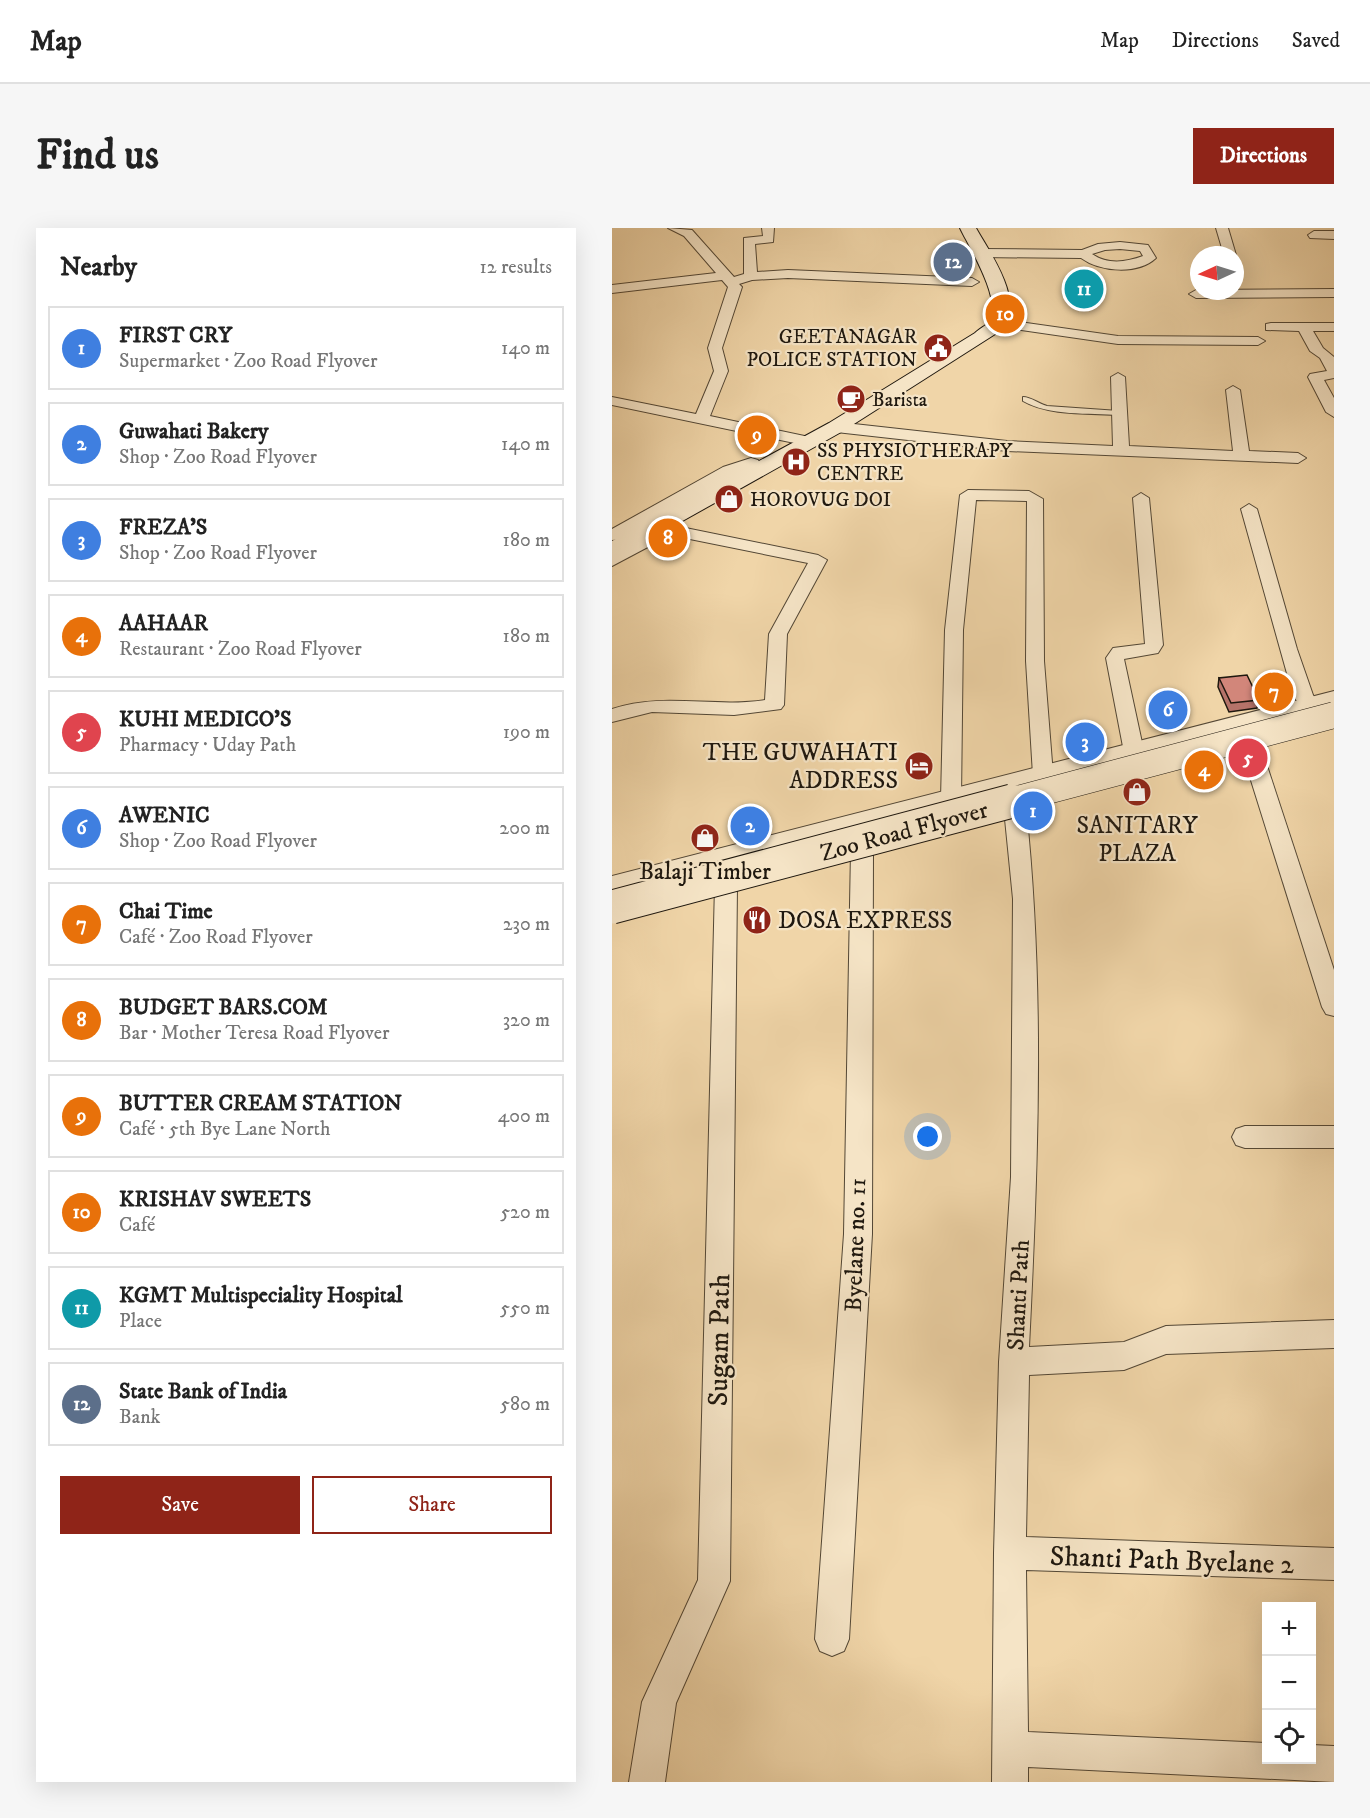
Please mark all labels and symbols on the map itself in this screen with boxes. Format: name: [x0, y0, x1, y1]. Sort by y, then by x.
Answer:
pin: 12: [934, 240, 972, 285]
north arrow: [1190, 246, 1244, 300]
pin: 11: [1064, 266, 1104, 312]
pin: 10: [986, 292, 1024, 337]
place label: GEETANAGAR POLICE STATION: [746, 325, 917, 373]
public building icon: GEETANAGAR POLICE STATION: [922, 332, 954, 364]
cafe icon: Barista: [835, 383, 867, 415]
place label: Barista: [872, 388, 928, 413]
pin: 9: [738, 412, 776, 458]
place label: SS PHYSIOTHERAPY CENTRE: [817, 439, 1013, 487]
hospital icon: SS PHYSIOTHERAPY CENTRE: [780, 446, 812, 478]
shop icon: HOROVUG DOI: [713, 483, 745, 515]
place label: HOROVUG DOI: [750, 488, 891, 513]
pin: 8: [648, 516, 688, 560]
pin: 7: [1254, 670, 1294, 714]
pin: 6: [1148, 688, 1188, 732]
pin: 3: [1066, 720, 1104, 764]
pin: 5: [1228, 736, 1268, 780]
place label: THE GUWAHATI ADDRESS: [703, 738, 898, 796]
pin: 4: [1184, 748, 1224, 792]
hotel icon: THE GUWAHATI ADDRESS: [903, 750, 935, 782]
shop icon: SANITARY PLAZA: [1121, 776, 1153, 808]
pin: 1: [1014, 788, 1052, 834]
street label: Zoo Road Flyover: [817, 795, 992, 869]
pin: 2: [730, 804, 770, 848]
place label: SANITARY PLAZA: [1076, 811, 1198, 869]
shop icon: Balaji Timber: [689, 822, 721, 854]
place label: Balaji Timber: [639, 857, 771, 887]
restaurant icon: DOSA EXPRESS: [741, 904, 773, 936]
place label: DOSA EXPRESS: [778, 906, 952, 936]
your location: [913, 1122, 942, 1151]
street label: Byelane no. 11: [839, 1178, 873, 1313]
street label: Shanti Path: [1001, 1238, 1037, 1351]
street label: Sugam Path: [701, 1273, 738, 1407]
street label: Shanti Path Byelane 2: [1049, 1539, 1295, 1582]

